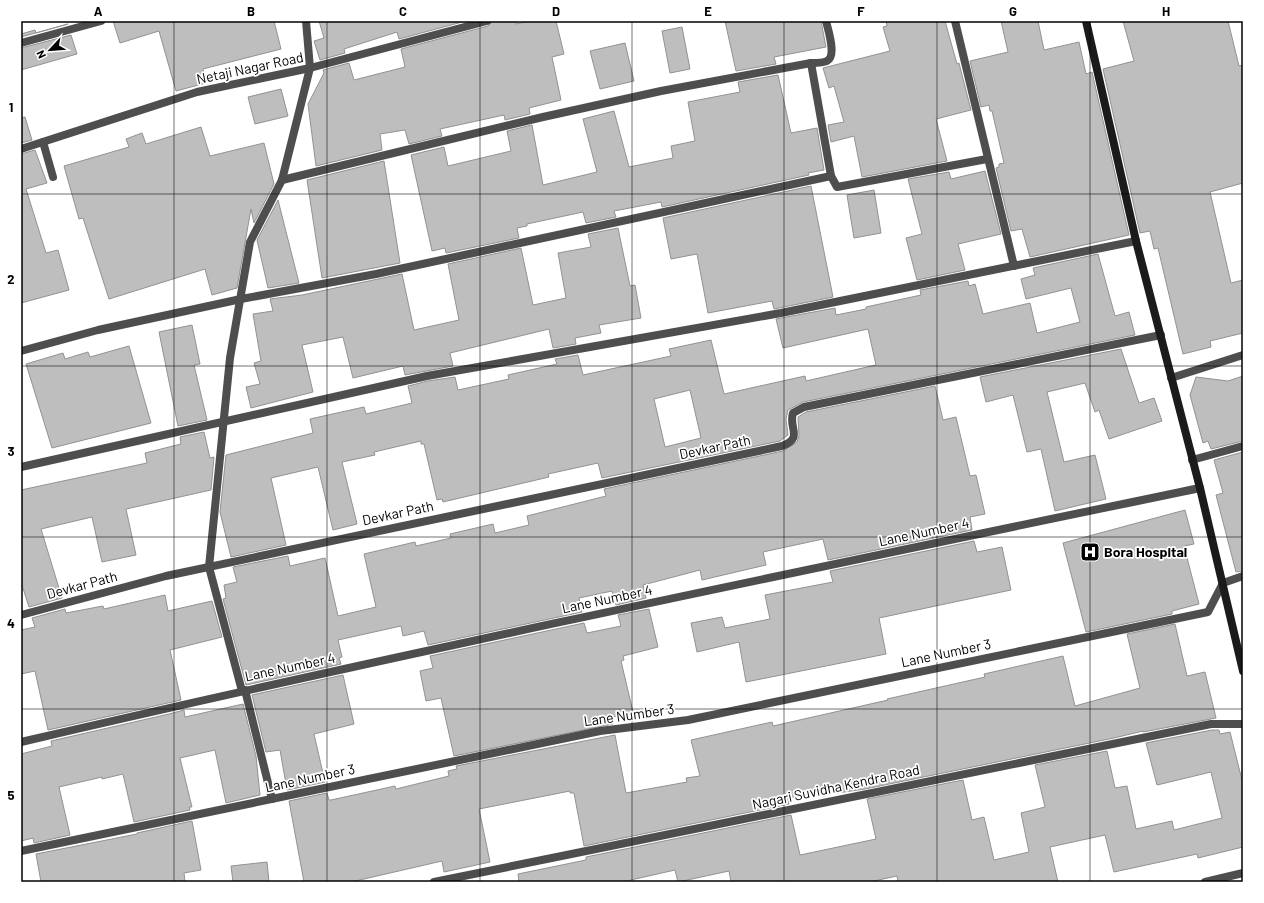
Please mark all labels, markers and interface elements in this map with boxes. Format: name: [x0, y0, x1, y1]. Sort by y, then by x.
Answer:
text: A: [94, 3, 103, 19]
text: B: [247, 3, 255, 19]
text: C: [399, 3, 407, 19]
text: D: [552, 3, 560, 19]
text: E: [704, 3, 712, 19]
text: F: [857, 3, 865, 19]
text: G: [1009, 3, 1017, 19]
text: H: [1162, 3, 1170, 19]
north arrow: [30, 30, 70, 70]
text: N: [33, 48, 48, 61]
street label: Netaji Nagar Road: [195, 48, 305, 87]
text: 1: [9, 99, 13, 115]
text: 2: [7, 271, 15, 287]
street label: Devkar Path: [678, 431, 752, 462]
text: 3: [7, 443, 15, 459]
street label: Devkar Path: [361, 497, 435, 528]
street label: Lane Number 4: [877, 514, 971, 549]
hospital icon: Bora Hospital: [1079, 541, 1101, 563]
place label: Bora Hospital: [1104, 543, 1187, 560]
street label: Devkar Path: [45, 567, 119, 602]
street label: Lane Number 4: [560, 581, 654, 616]
text: 4: [7, 615, 15, 631]
street label: Lane Number 3: [899, 635, 992, 670]
street label: Lane Number 4: [243, 649, 337, 684]
street label: Lane Number 3: [582, 700, 675, 729]
street label: Lane Number 3: [263, 760, 356, 795]
street label: Nagari Suvidha Kendra Road: [751, 760, 921, 813]
text: 5: [7, 787, 15, 803]

